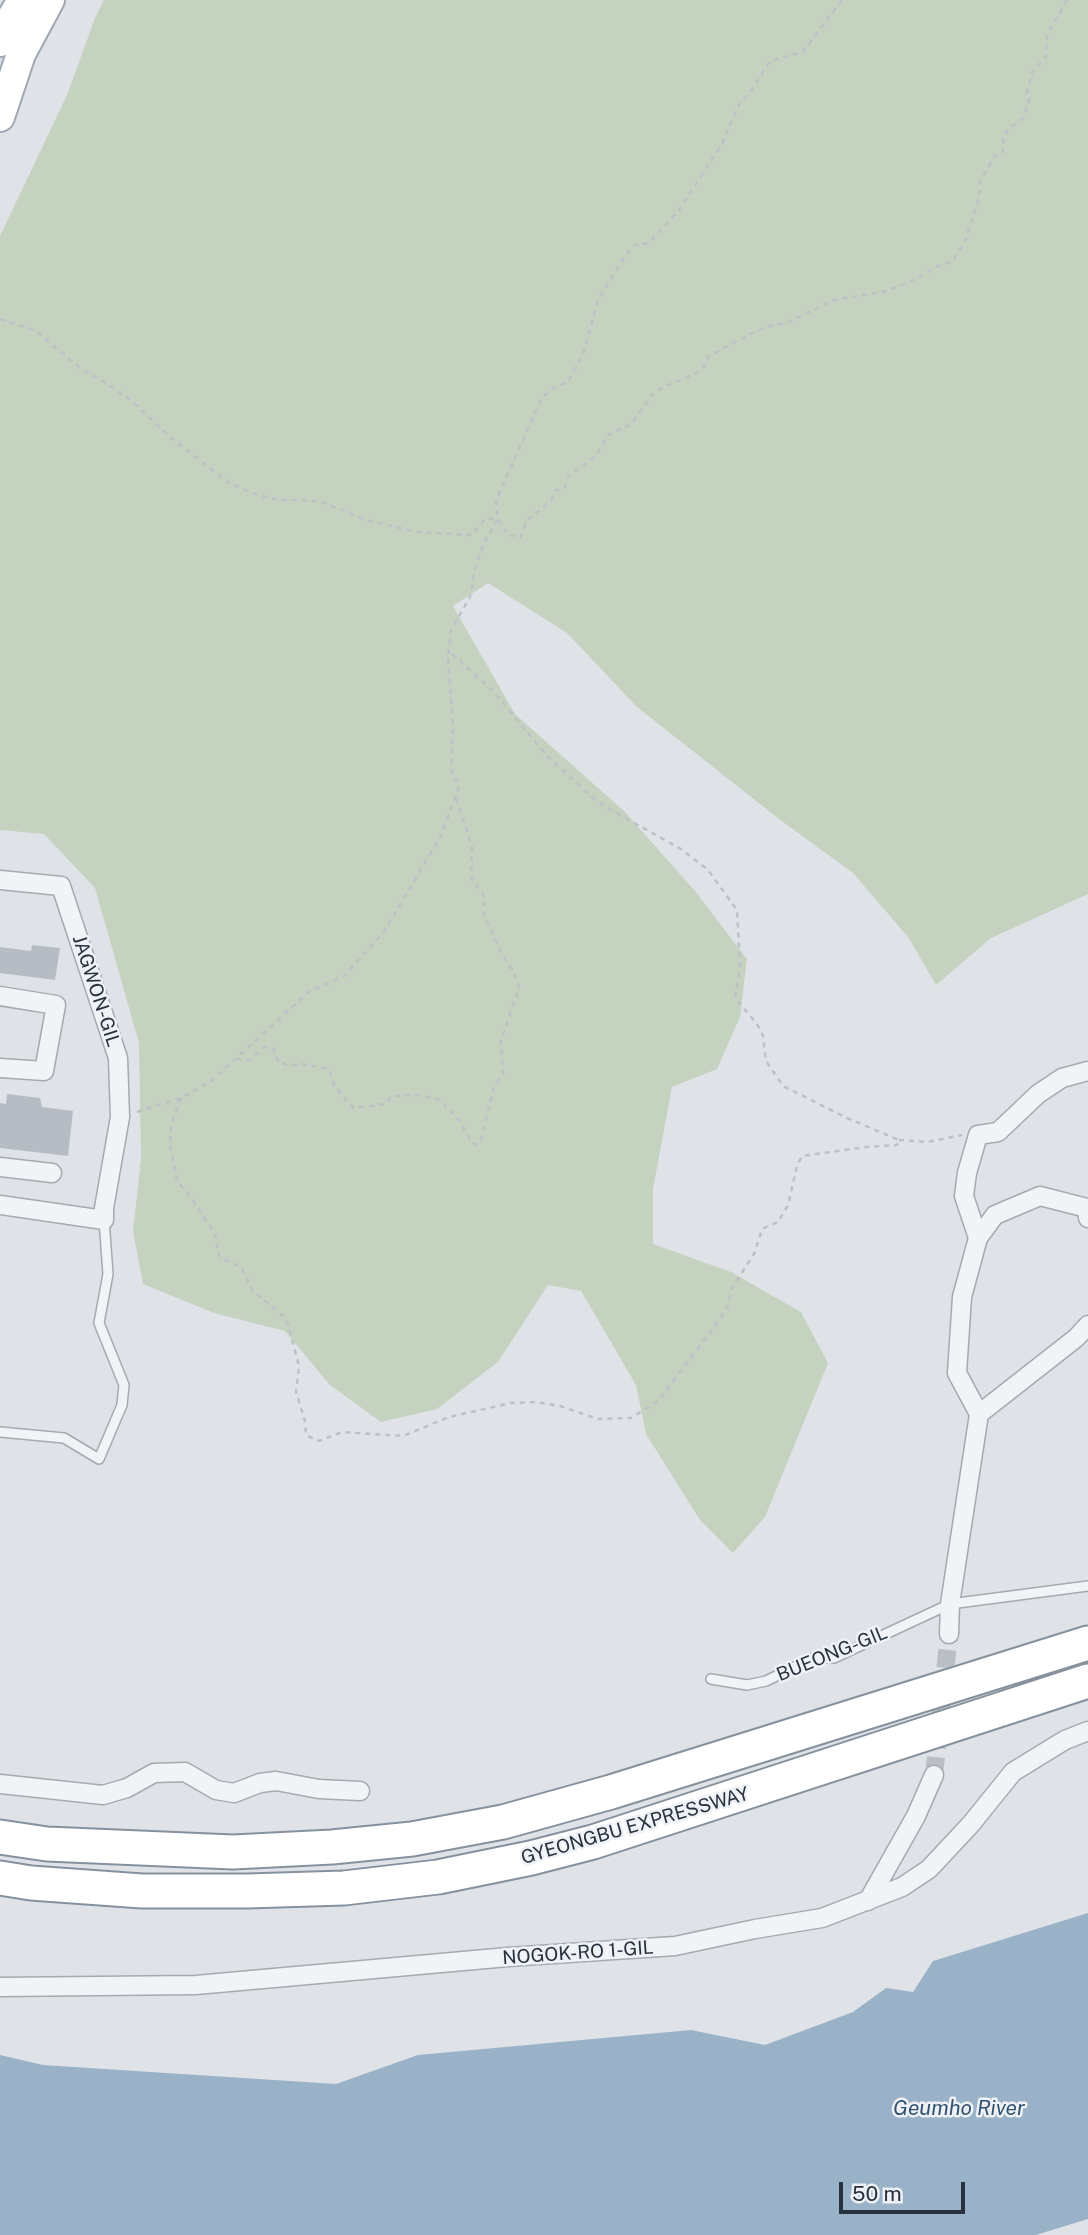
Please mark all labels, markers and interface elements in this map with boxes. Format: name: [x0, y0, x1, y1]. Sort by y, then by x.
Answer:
street label: JAGWON-GIL: [67, 932, 125, 1050]
street label: BUEONG-GIL: [773, 1621, 891, 1687]
street label: GYEONGBU EXPRESSWAY: [518, 1782, 752, 1870]
street label: NOGOK-RO 1-GIL: [502, 1936, 654, 1970]
water label: Geumho River: [893, 2096, 1025, 2122]
scale bar: [843, 2168, 969, 2212]
text: 50 m: [852, 2181, 902, 2206]

